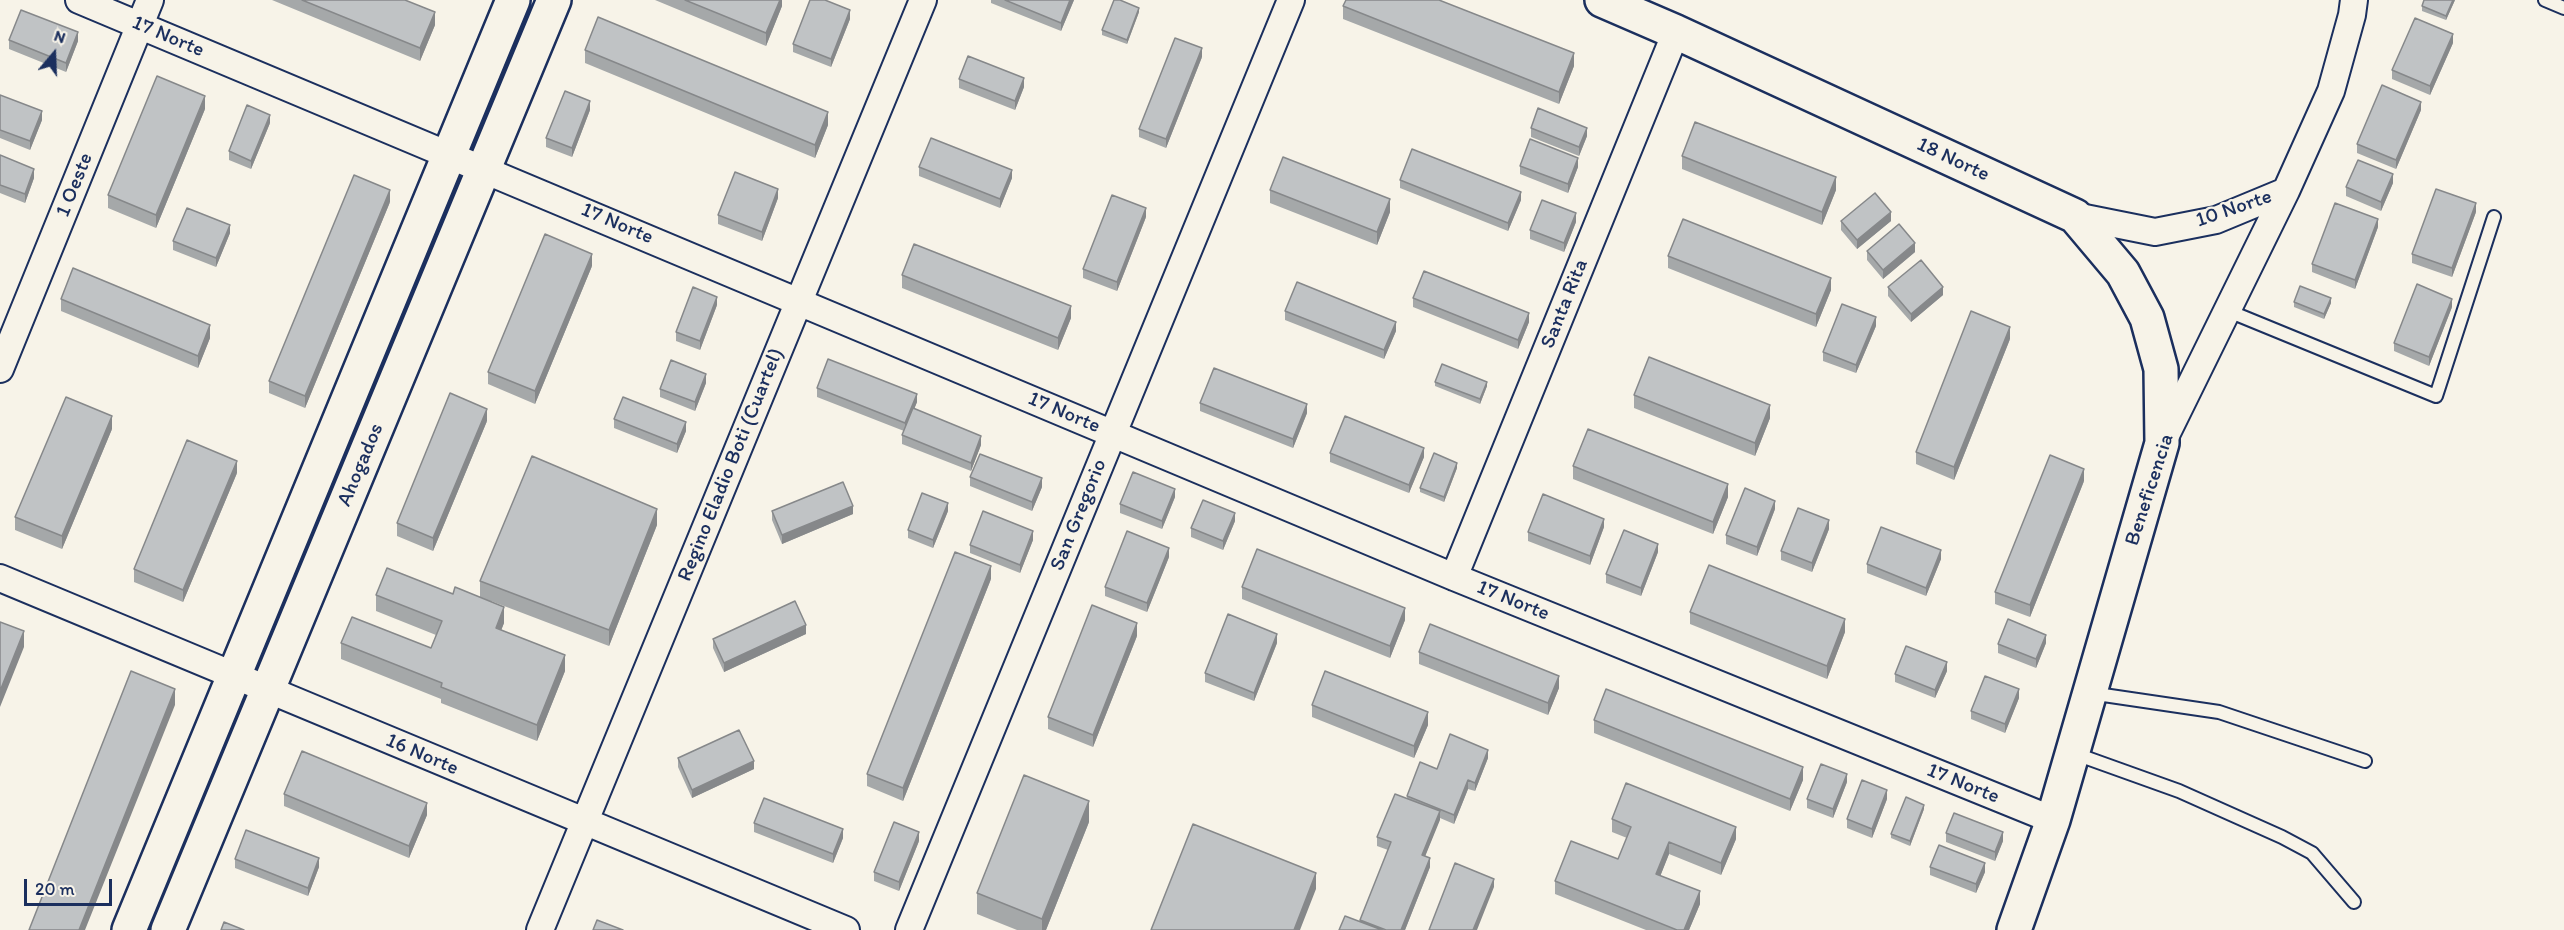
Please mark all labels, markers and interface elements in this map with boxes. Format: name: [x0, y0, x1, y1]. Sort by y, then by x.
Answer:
street label: 17 Norte: [128, 11, 208, 63]
north arrow: [24, 24, 84, 84]
text: N: [52, 26, 68, 47]
street label: 18 Norte: [1913, 132, 1993, 188]
street label: 1 Oeste: [51, 149, 99, 221]
street label: 10 Norte: [2193, 184, 2275, 234]
street label: 17 Norte: [577, 198, 657, 250]
street label: Santa Rita: [1536, 256, 1594, 352]
street label: Regino Eladio Boti (Cuartel): [673, 345, 789, 585]
street label: 17 Norte: [1024, 387, 1104, 439]
street label: Ahogados: [332, 420, 390, 510]
street label: Beneficencia: [2120, 431, 2180, 549]
street label: San Gregorio: [1045, 456, 1113, 574]
street label: 17 Norte: [1473, 575, 1553, 627]
street label: 16 Norte: [382, 728, 462, 782]
street label: 17 Norte: [1923, 758, 2003, 810]
scale bar: [27, 867, 116, 905]
text: 20 m: [35, 878, 75, 900]

